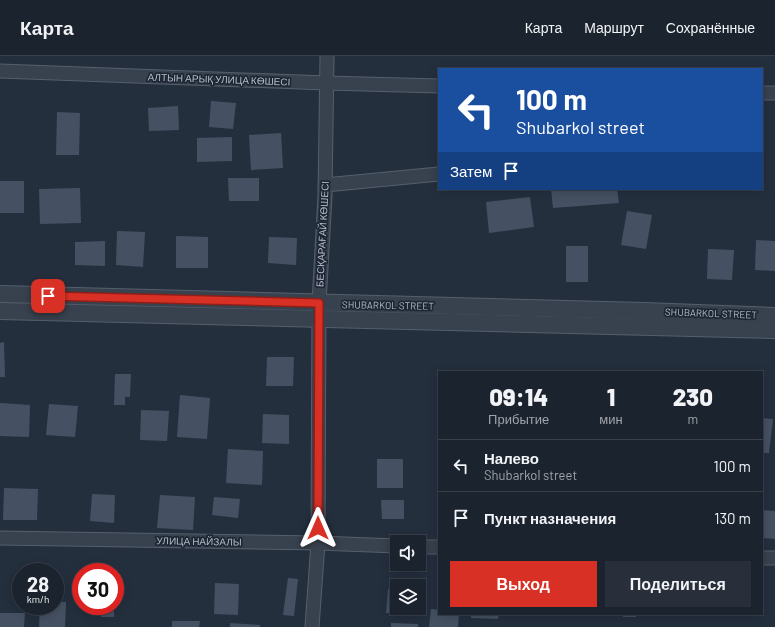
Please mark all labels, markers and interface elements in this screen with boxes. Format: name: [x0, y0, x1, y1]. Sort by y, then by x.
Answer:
text: Карта: [20, 16, 74, 39]
text: Карта: [525, 19, 562, 36]
text: Маршрут: [584, 19, 644, 36]
text: Сохранённые: [666, 19, 755, 36]
street label: АЛТЫН АРЫҚ УЛИЦА КӨШЕСІ: [147, 71, 291, 87]
text: 100 m: [516, 82, 587, 116]
icon: left: [450, 84, 502, 136]
text: Shubarkol street: [516, 116, 645, 138]
icon: arrive: [500, 160, 522, 182]
text: Затем: [450, 162, 492, 180]
street label: БЕСҚАРАҒАЙ КӨШЕСІ: [313, 181, 331, 287]
pin: [31, 279, 65, 313]
icon: arrive: [37, 285, 59, 307]
street label: SHUBARKOL STREET: [342, 298, 435, 312]
street label: SHUBARKOL STREET: [665, 305, 758, 321]
text: 09:14: [489, 382, 548, 411]
text: 1: [607, 382, 615, 411]
text: 230: [673, 382, 713, 411]
text: Прибытие: [488, 411, 549, 427]
text: мин: [599, 411, 623, 427]
text: m: [687, 411, 698, 427]
text: Налево: [484, 449, 539, 467]
icon: left: [450, 455, 472, 477]
text: 100 m: [713, 457, 751, 475]
text: Shubarkol street: [484, 467, 577, 483]
position arrow: [297, 507, 339, 549]
icon: arrive: [450, 507, 472, 529]
text: Пункт назначения: [484, 509, 616, 527]
text: 130 m: [714, 509, 751, 527]
street label: УЛИЦА НАЙЗАЛЫ: [156, 534, 242, 548]
map controls: [390, 535, 426, 615]
button: sound: [390, 535, 426, 571]
button: Выход: [450, 561, 597, 607]
button: Поделиться: [605, 561, 751, 607]
speed limit sign: 30: [72, 563, 124, 615]
text: 28: [27, 572, 49, 596]
button: layers: [390, 579, 426, 615]
text: km/h: [27, 593, 49, 605]

